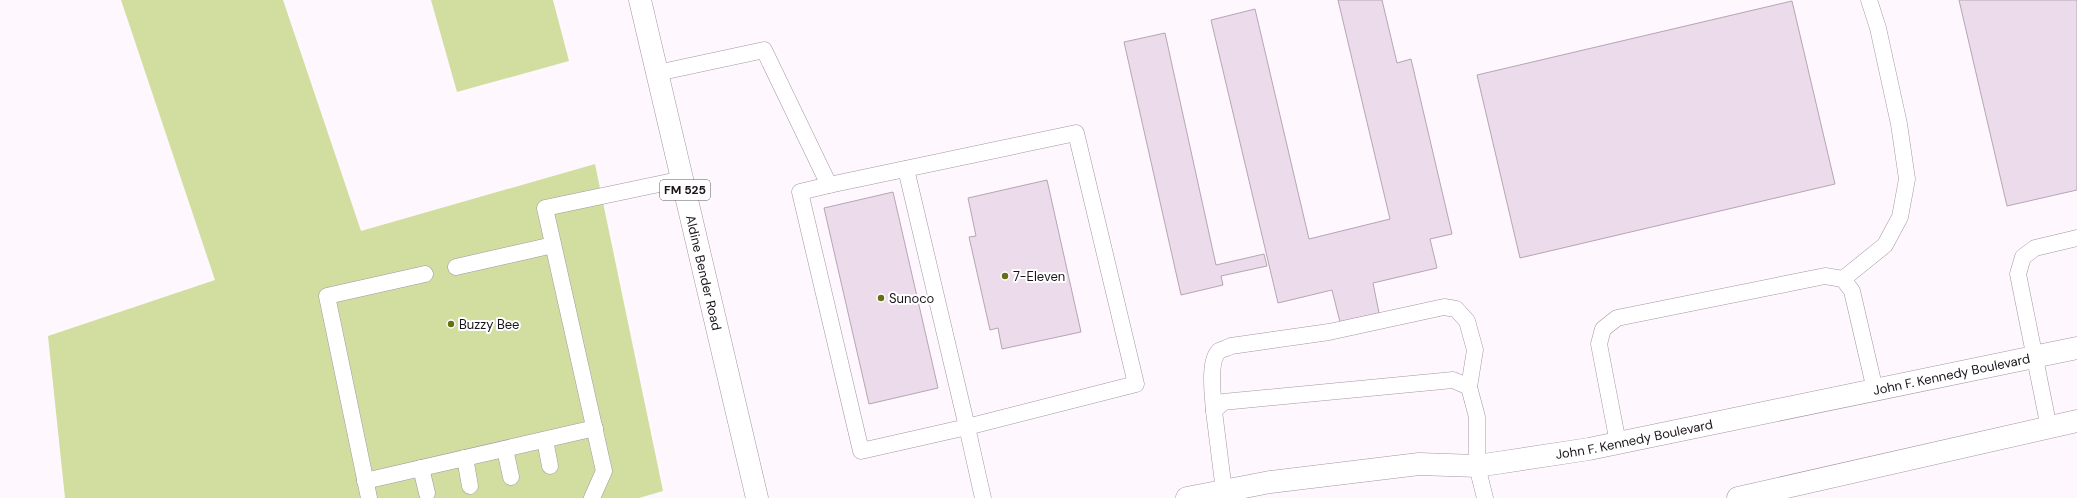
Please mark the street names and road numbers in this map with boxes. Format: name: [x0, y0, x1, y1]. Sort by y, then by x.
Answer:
road number: FM 525: [660, 180, 710, 200]
street label: Aldine Bender Road: [682, 213, 725, 332]
street label: John F. Kennedy Boulevard: [1871, 350, 2032, 399]
street label: John F. Kennedy Boulevard: [1554, 416, 1714, 463]

